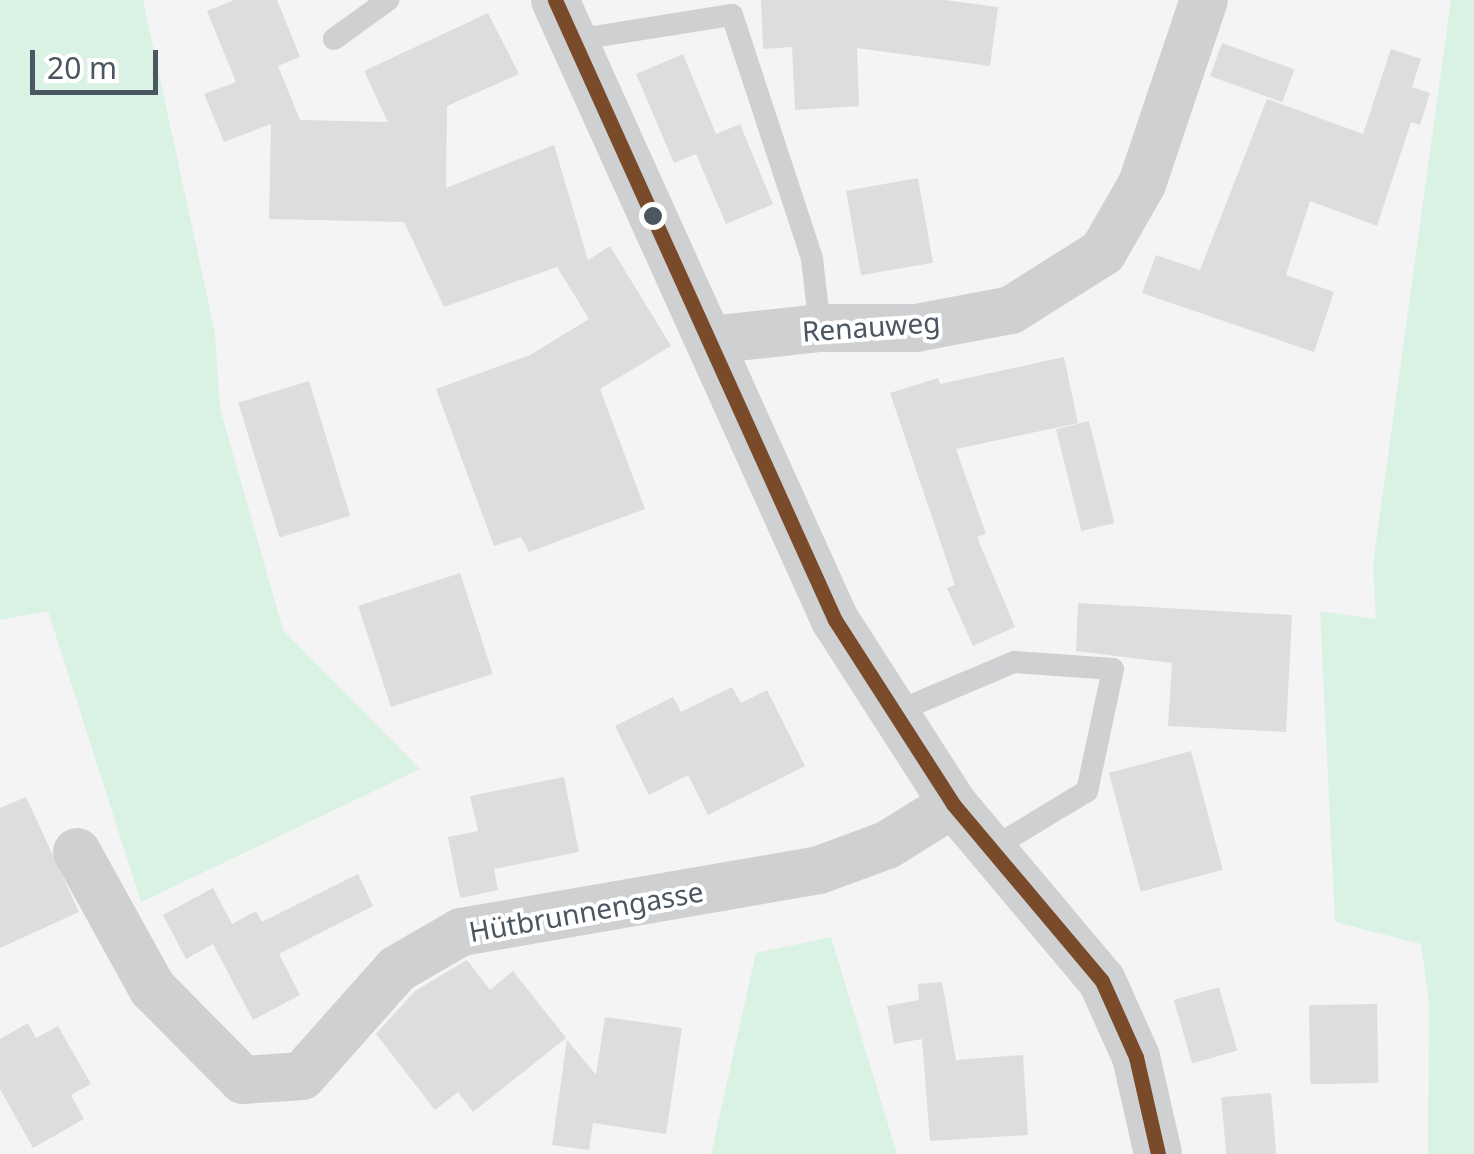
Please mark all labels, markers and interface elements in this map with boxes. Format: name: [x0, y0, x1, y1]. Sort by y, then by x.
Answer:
scale bar: [35, 30, 162, 92]
text: 20 m: [47, 47, 117, 88]
unlabelled marker: [643, 206, 663, 226]
street label: Renauweg: [801, 304, 941, 348]
street label: Hütbrunnengasse: [466, 874, 706, 948]

